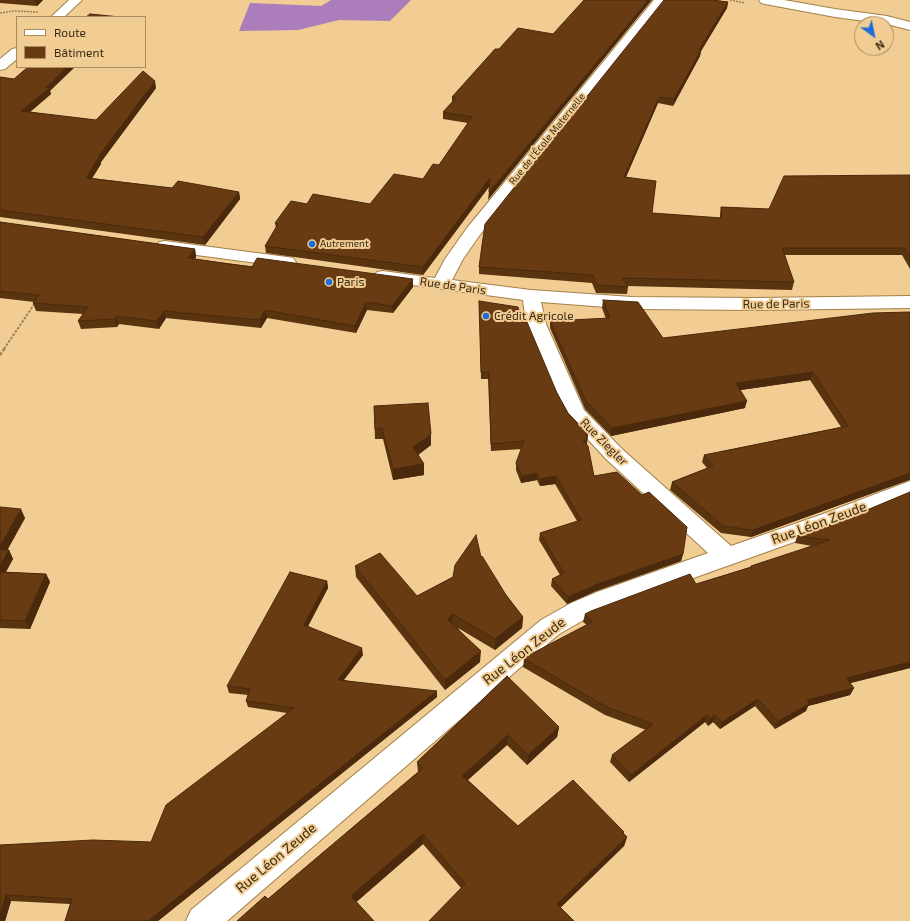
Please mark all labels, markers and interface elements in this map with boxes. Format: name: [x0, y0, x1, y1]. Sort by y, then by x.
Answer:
legend: [16, 16, 146, 68]
north arrow: [854, 16, 894, 56]
text: Route: [54, 25, 86, 39]
text: N: [873, 38, 887, 53]
text: Bâtiment: [54, 45, 104, 59]
street label: Rue de l'École Maternelle: [506, 91, 588, 187]
place label: Autrement: [320, 238, 369, 250]
marker: Autrement: [307, 239, 317, 249]
street label: Rue de Paris: [419, 274, 487, 298]
place label: Paris: [337, 275, 365, 289]
marker: Paris: [324, 277, 334, 287]
street label: Rue de Paris: [742, 296, 810, 312]
place label: Crédit Agricole: [494, 309, 574, 323]
marker: Crédit Agricole: [481, 311, 491, 321]
street label: Rue Ziegler: [577, 415, 631, 469]
street label: Rue Léon Zeude: [769, 498, 869, 548]
street label: Rue Léon Zeude: [479, 614, 569, 688]
street label: Rue Léon Zeude: [232, 819, 320, 897]

